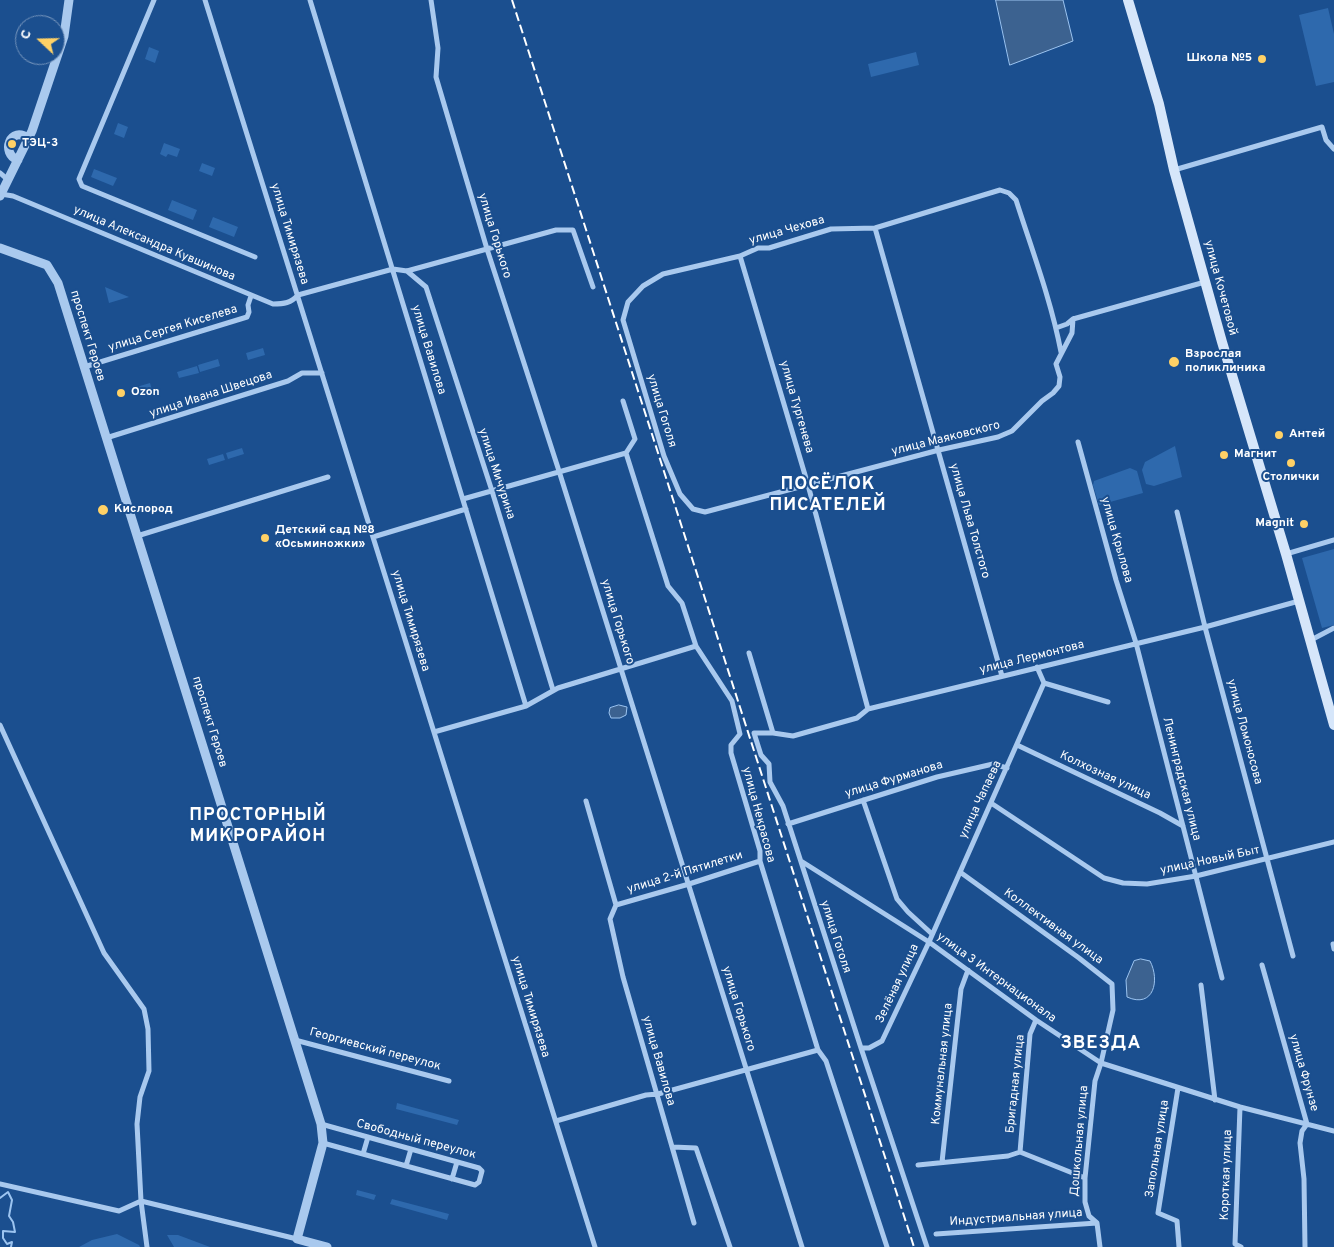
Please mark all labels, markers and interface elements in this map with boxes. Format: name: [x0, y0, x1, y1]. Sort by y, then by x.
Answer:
north arrow: [15, 15, 65, 65]
text: С: [17, 28, 36, 42]
place label: Школа №5: [1186, 52, 1252, 66]
marker: Школа №5: [1256, 53, 1268, 65]
place label: ТЭЦ-3: [22, 137, 58, 151]
marker: ТЭЦ-3: [6, 138, 18, 150]
street label: улица Тимирязева: [267, 182, 311, 286]
street label: улица Горького: [474, 192, 514, 280]
street label: улица Александра Кувшинова: [71, 203, 237, 285]
street label: улица Чехова: [748, 213, 826, 249]
street label: улица Кочетовой: [1200, 239, 1240, 337]
street label: проспект Героев: [66, 289, 108, 383]
street label: улица Сергея Киселева: [107, 303, 239, 355]
street label: улица Вавилова: [408, 304, 448, 396]
place label: Взрослая поликлиника: [1185, 348, 1265, 376]
marker: Взрослая поликлиника: [1167, 355, 1181, 369]
street label: улица Тургенева: [776, 359, 816, 455]
street label: улица Ивана Швецова: [148, 368, 274, 422]
street label: улица Гоголя: [643, 373, 679, 449]
place label: Ozon: [131, 386, 160, 400]
marker: Ozon: [115, 387, 127, 399]
street label: улица Маяковского: [890, 419, 1002, 459]
street label: улица Мичурина: [474, 427, 518, 521]
place label: Антей: [1289, 428, 1325, 442]
marker: Антей: [1273, 429, 1285, 441]
place label: Магнит: [1234, 448, 1277, 462]
marker: Магнит: [1218, 449, 1230, 461]
marker: Столички: [1285, 457, 1297, 469]
street label: улица Льва Толстого: [946, 462, 992, 580]
place label: Столички: [1262, 471, 1320, 485]
district label: ПОСЁЛОК ПИСАТЕЛЕЙ: [768, 474, 888, 516]
street label: улица Крылова: [1097, 495, 1135, 585]
marker: Кислород: [96, 503, 110, 517]
place label: Кислород: [114, 503, 173, 517]
place label: Magnit: [1255, 517, 1294, 531]
marker: Magnit: [1298, 518, 1310, 530]
place label: Детский сад №8 «Осьминожки»: [275, 524, 375, 552]
marker: Детский сад №8 «Осьминожки»: [259, 532, 271, 544]
street label: улица Тимирязева: [388, 569, 432, 673]
street label: улица Горького: [597, 578, 637, 666]
street label: улица Лермонтова: [978, 638, 1086, 678]
street label: проспект Героев: [188, 675, 230, 769]
street label: улица Ломоносова: [1223, 678, 1265, 786]
street label: Ленинградская улица: [1159, 716, 1203, 842]
street label: Колхозная улица: [1057, 749, 1153, 803]
street label: улица Фурманова: [843, 758, 945, 802]
street label: улица Чапаева: [957, 759, 1005, 841]
street label: улица Некрасова: [738, 766, 778, 864]
district label: ПРОСТОРНЫЙ МИКРОРАЙОН: [188, 805, 328, 848]
street label: улица Новый Быт: [1159, 843, 1261, 879]
street label: улица 2-й Пятилетки: [625, 849, 745, 897]
street label: Коллективная улица: [1000, 886, 1106, 968]
street label: улица Гоголя: [816, 899, 854, 975]
street label: улица 3 Интернационала: [933, 930, 1059, 1026]
street label: Зелёная улица: [873, 942, 923, 1026]
street label: улица Тимирязева: [508, 955, 552, 1059]
street label: улица Горького: [718, 965, 758, 1053]
street label: Коммунальная улица: [929, 1003, 957, 1125]
street label: улица Вавилова: [638, 1014, 678, 1108]
street label: Георгиевский переулок: [308, 1026, 442, 1074]
district label: ЗВЕЗДА: [1060, 1033, 1142, 1055]
street label: улица Фрунзе: [1285, 1033, 1321, 1113]
street label: Бригадная улица: [1004, 1034, 1028, 1134]
street label: Дошкольная улица: [1068, 1085, 1092, 1197]
street label: Запольная улица: [1143, 1099, 1173, 1199]
street label: Свободный переулок: [355, 1117, 477, 1163]
street label: Короткая улица: [1218, 1129, 1236, 1221]
street label: Индустриальная улица: [949, 1206, 1083, 1230]

